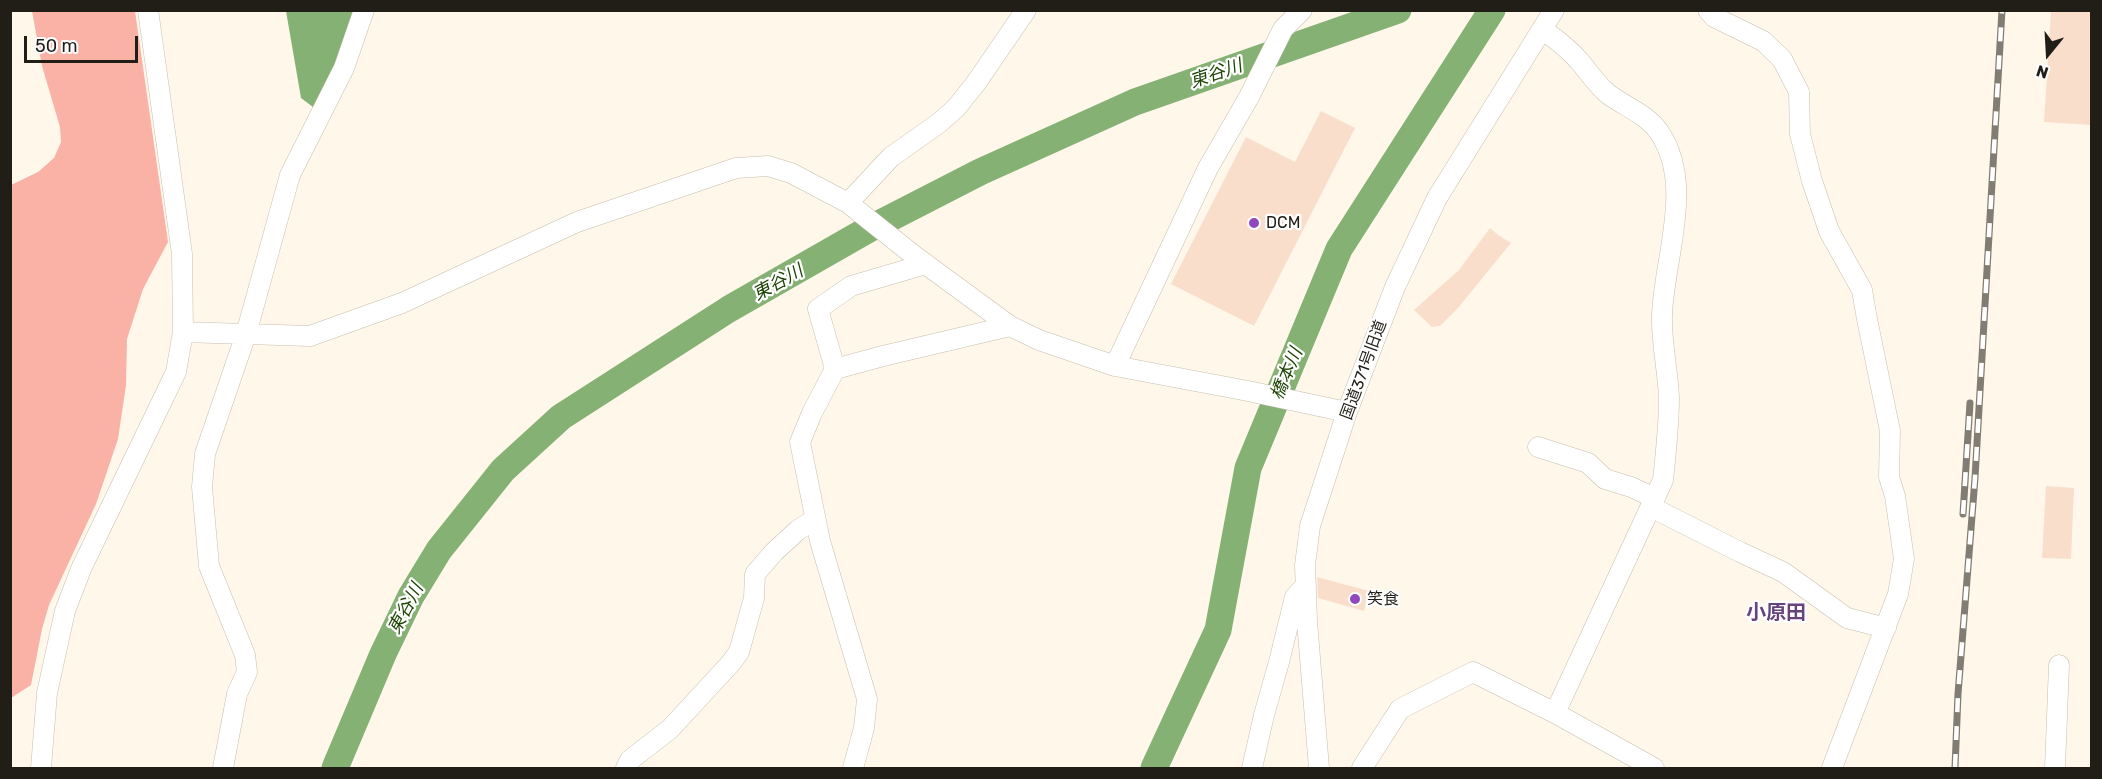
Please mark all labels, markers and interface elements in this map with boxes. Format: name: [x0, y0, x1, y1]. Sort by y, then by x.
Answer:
scale bar: [27, 24, 141, 62]
north arrow: [2018, 24, 2078, 84]
text: 50 m: [35, 35, 78, 57]
water label: 東谷川: [1187, 55, 1245, 93]
text: N: [2034, 61, 2051, 82]
place label: DCM: [1266, 213, 1300, 233]
marker: DCM: [1247, 216, 1261, 230]
water label: 東谷川: [749, 260, 807, 306]
street label: 国道371号旧道: [1337, 318, 1391, 422]
water label: 橋本川: [1267, 345, 1307, 403]
water label: 東谷川: [384, 580, 428, 638]
place label: 笑食: [1367, 589, 1399, 609]
marker: 笑食: [1348, 592, 1362, 606]
district label: 小原田: [1746, 601, 1806, 625]

